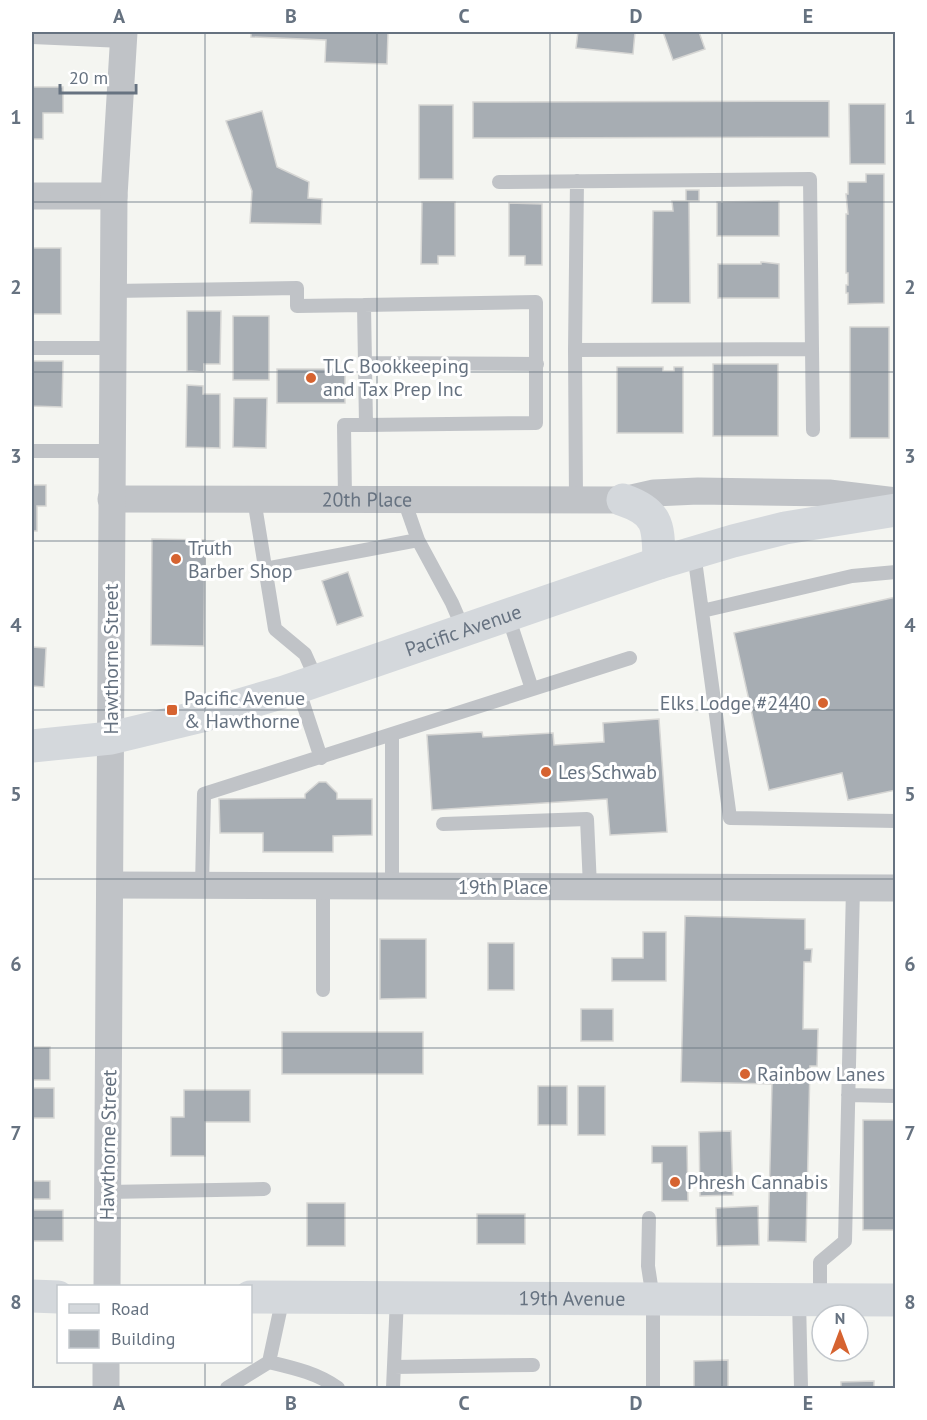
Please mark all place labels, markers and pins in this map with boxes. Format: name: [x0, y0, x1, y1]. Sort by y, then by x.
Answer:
place label: TLC Bookkeeping and Tax Prep Inc: [323, 353, 469, 402]
marker: TLC Bookkeeping and Tax Prep Inc: [304, 371, 318, 385]
place label: Truth Barber Shop: [188, 535, 293, 584]
marker: Truth Barber Shop: [169, 552, 183, 566]
place label: Pacific Avenue & Hawthorne: [184, 685, 305, 734]
place label: Elks Lodge #2440: [660, 690, 811, 716]
marker: Elks Lodge #2440: [816, 696, 830, 710]
marker: Pacific Avenue & Hawthorne: [165, 703, 179, 717]
place label: Les Schwab: [558, 759, 657, 785]
marker: Les Schwab: [539, 765, 553, 779]
place label: Rainbow Lanes: [757, 1061, 885, 1087]
marker: Rainbow Lanes: [738, 1067, 752, 1081]
place label: Phresh Cannabis: [687, 1169, 828, 1195]
marker: Phresh Cannabis: [668, 1175, 682, 1189]

